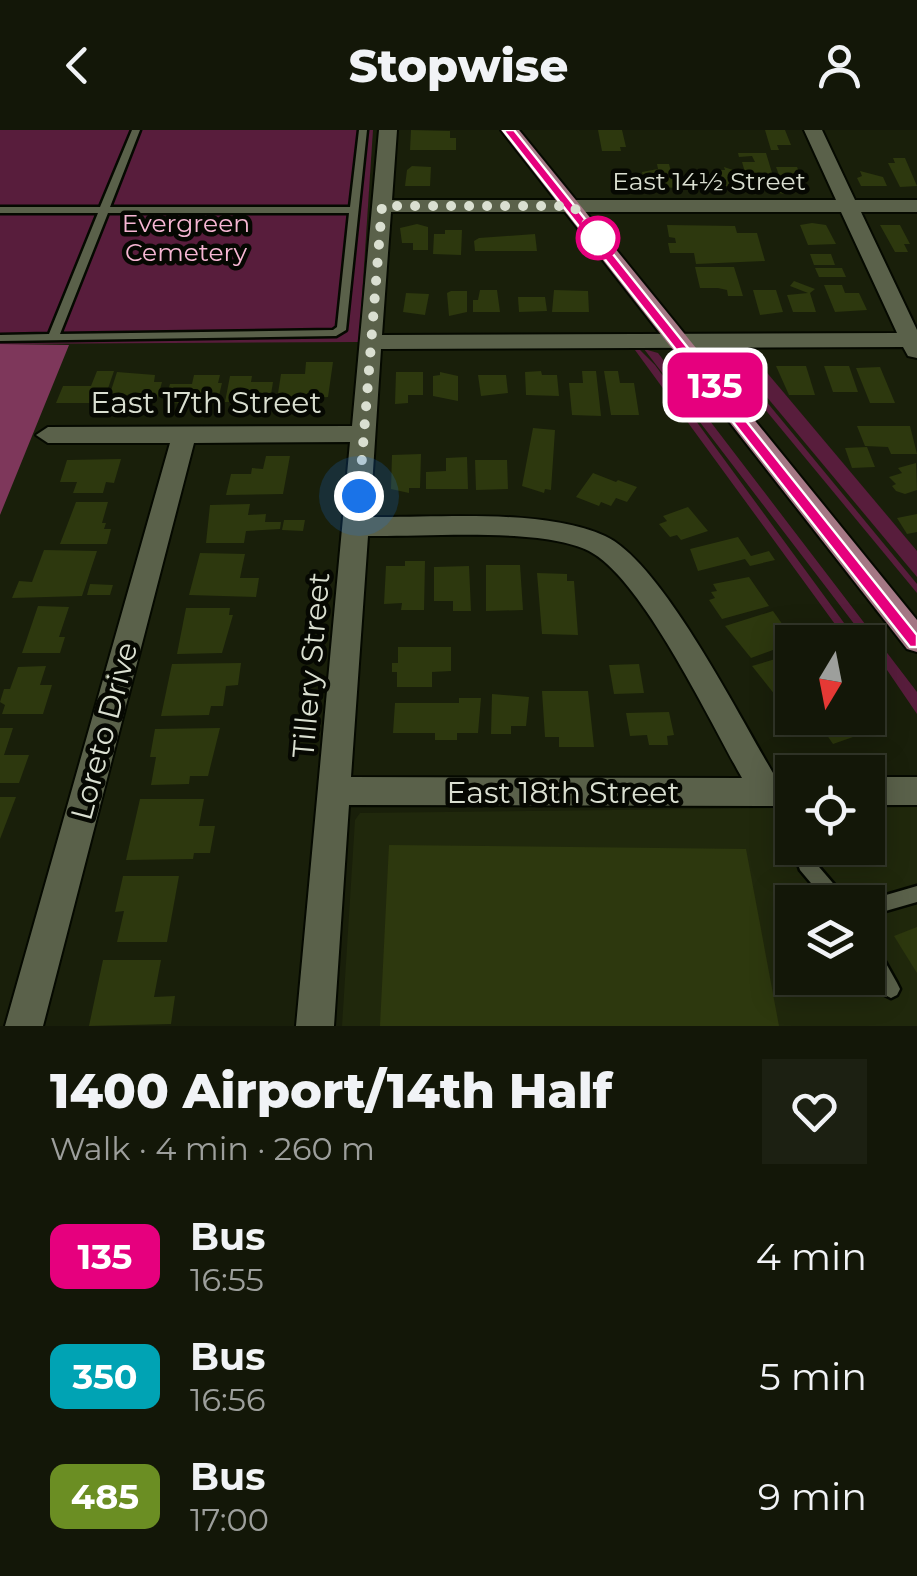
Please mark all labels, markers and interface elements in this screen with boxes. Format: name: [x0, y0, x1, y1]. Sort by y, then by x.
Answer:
icon: back: [50, 38, 105, 93]
text: Stopwise: [349, 38, 568, 93]
icon: person: [812, 38, 867, 93]
street label: East 14½ Street: [612, 166, 806, 196]
park label: Evergreen Cemetery: [122, 208, 250, 267]
unlabelled marker: [577, 217, 619, 259]
line badge: 135: [658, 352, 772, 418]
text: 135: [688, 364, 742, 407]
street label: East 17th Street: [90, 384, 322, 421]
your location: [334, 471, 384, 521]
street label: Tillery Street: [284, 571, 338, 759]
north arrow: [775, 625, 885, 735]
map controls: [775, 625, 885, 995]
street label: Loreto Drive: [62, 638, 146, 824]
button: locate: [775, 755, 885, 865]
street label: East 18th Street: [446, 774, 680, 811]
button: layers: [775, 885, 885, 995]
button: heart: [762, 1059, 867, 1164]
text: 1400 Airport/14th Half: [50, 1062, 612, 1120]
text: Walk · 4 min · 260 m: [50, 1129, 375, 1168]
text: Bus: [190, 1213, 265, 1260]
text: 4 min: [756, 1233, 867, 1280]
text: 135: [78, 1235, 132, 1278]
text: 16:55: [190, 1260, 264, 1299]
text: Bus: [190, 1333, 265, 1380]
text: 5 min: [759, 1353, 867, 1400]
text: 350: [73, 1355, 137, 1398]
text: 16:56: [190, 1380, 265, 1419]
text: Bus: [190, 1453, 265, 1500]
text: 9 min: [758, 1473, 867, 1520]
text: 485: [71, 1475, 139, 1518]
text: 17:00: [190, 1500, 269, 1539]

